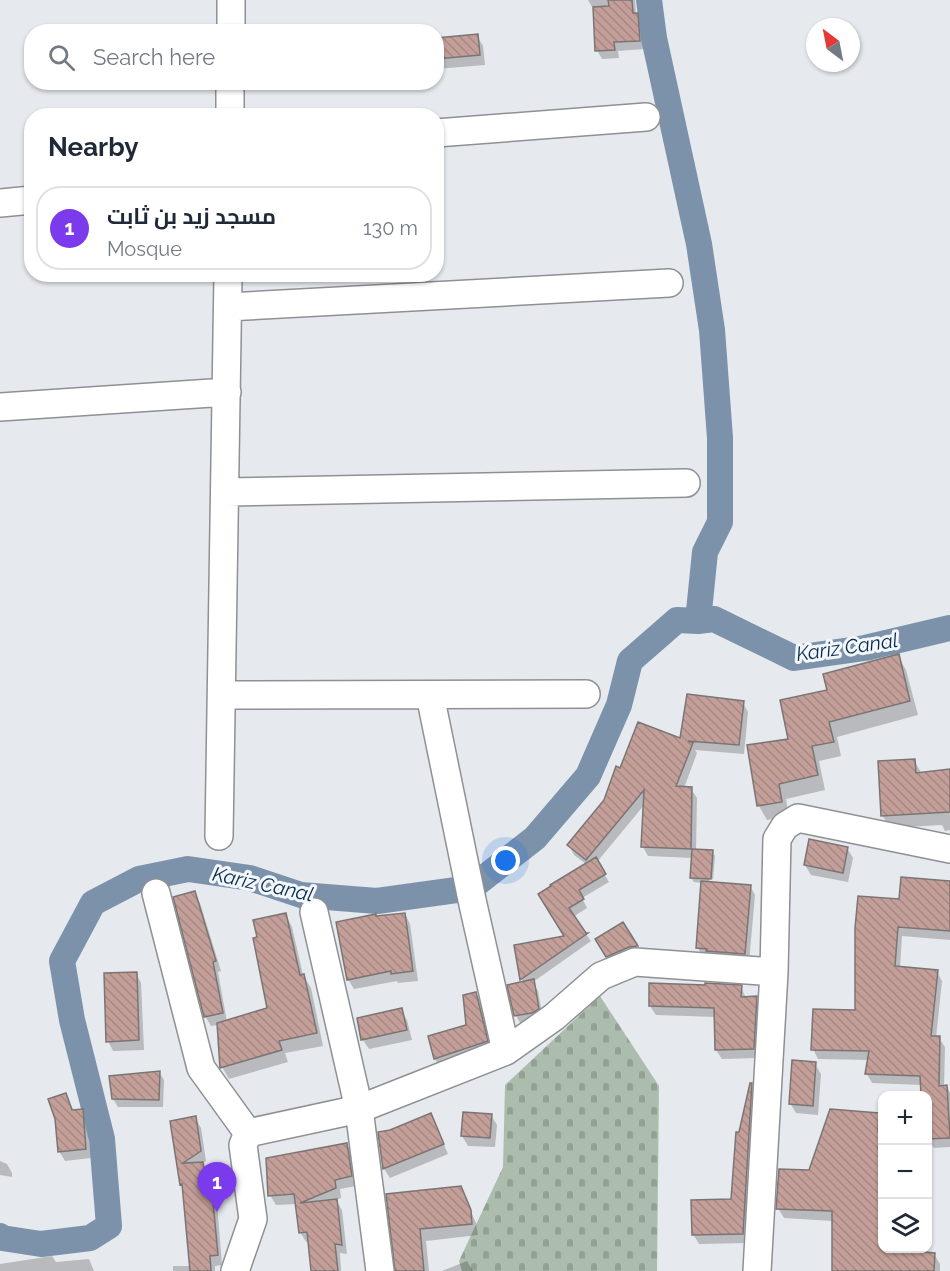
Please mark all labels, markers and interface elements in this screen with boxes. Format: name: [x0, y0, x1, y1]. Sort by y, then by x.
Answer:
north arrow: [806, 18, 860, 72]
search box: [24, 24, 444, 90]
icon: search: [45, 41, 78, 74]
text: Search here: [93, 44, 215, 70]
text: Nearby: [48, 132, 138, 162]
text: مسجد زید بن ثابت: [107, 203, 276, 229]
text: 1: [65, 216, 74, 240]
text: 130 m: [363, 216, 418, 240]
text: Mosque: [107, 237, 182, 261]
water label: Kariz Canal: [795, 628, 899, 666]
your location: [491, 846, 520, 875]
water label: Kariz Canal: [210, 862, 316, 906]
map controls: [878, 1091, 932, 1253]
button: +: [878, 1091, 932, 1145]
button: −: [878, 1145, 932, 1199]
pin: 1: [198, 1162, 236, 1212]
button: layers: [878, 1199, 932, 1253]

